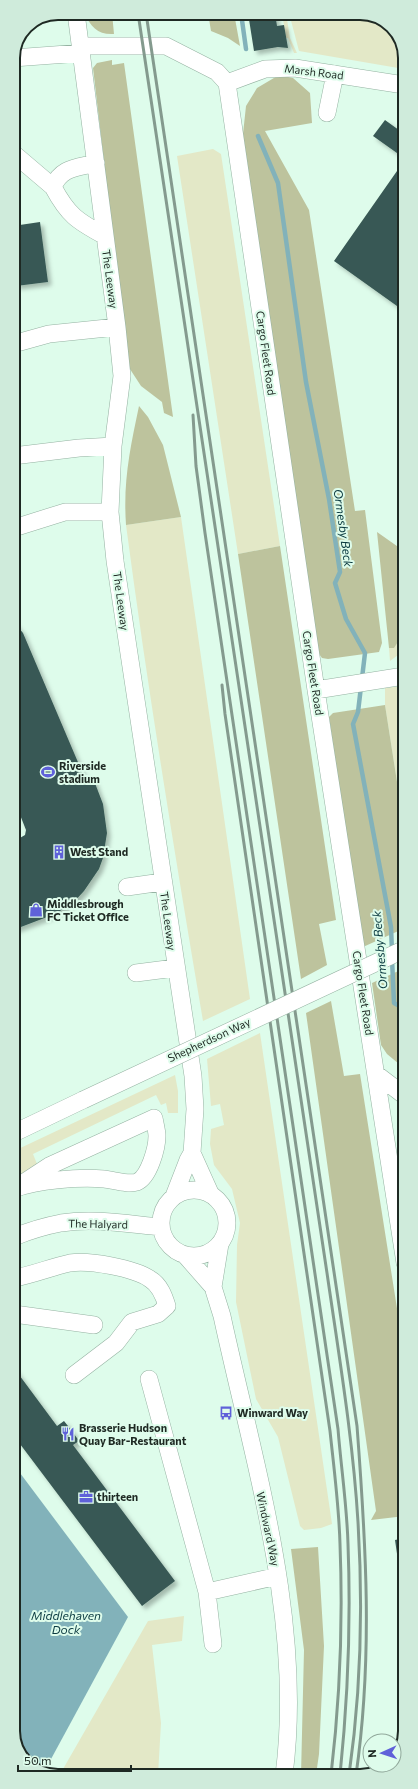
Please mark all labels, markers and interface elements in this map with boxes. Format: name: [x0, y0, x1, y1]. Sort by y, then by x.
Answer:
street label: Marsh Road: [284, 61, 344, 82]
street label: The Leeway: [100, 249, 121, 309]
street label: Cargo Fleet Road: [254, 310, 279, 396]
water label: Ormesby Beck: [332, 488, 356, 568]
street label: The Leeway: [111, 571, 132, 631]
street label: Cargo Fleet Road: [300, 630, 327, 716]
place label: Riverside stadium: [59, 759, 106, 785]
sports icon: Riverside stadium: [40, 764, 56, 780]
building icon: West Stand: [51, 844, 67, 860]
place label: West Stand: [70, 845, 128, 858]
street label: The Leeway: [158, 891, 179, 951]
place label: Middlesbrough FC Ticket Office: [47, 897, 129, 923]
shop icon: Middlesbrough FC Ticket Office: [28, 902, 44, 918]
water label: Ormesby Beck: [369, 910, 389, 990]
street label: Cargo Fleet Road: [350, 950, 377, 1036]
street label: Shepherdson Way: [165, 1015, 252, 1064]
street label: The Halyard: [68, 1216, 128, 1231]
bus stop icon: Winward Way: [218, 1405, 234, 1421]
place label: Winward Way: [237, 1406, 308, 1419]
place label: Brasserie Hudson Quay Bar-Restaurant: [79, 1421, 187, 1447]
restaurant icon: Brasserie Hudson Quay Bar-Restaurant: [60, 1426, 76, 1442]
office icon: thirteen: [78, 1489, 94, 1505]
place label: thirteen: [97, 1490, 138, 1503]
street label: Windward Way: [254, 1490, 283, 1568]
water label: Middlehaven Dock: [31, 1608, 101, 1636]
north arrow: [362, 1733, 402, 1773]
scale bar: [18, 1747, 131, 1773]
text: N: [365, 1749, 378, 1758]
text: 50 m: [24, 1753, 52, 1767]

